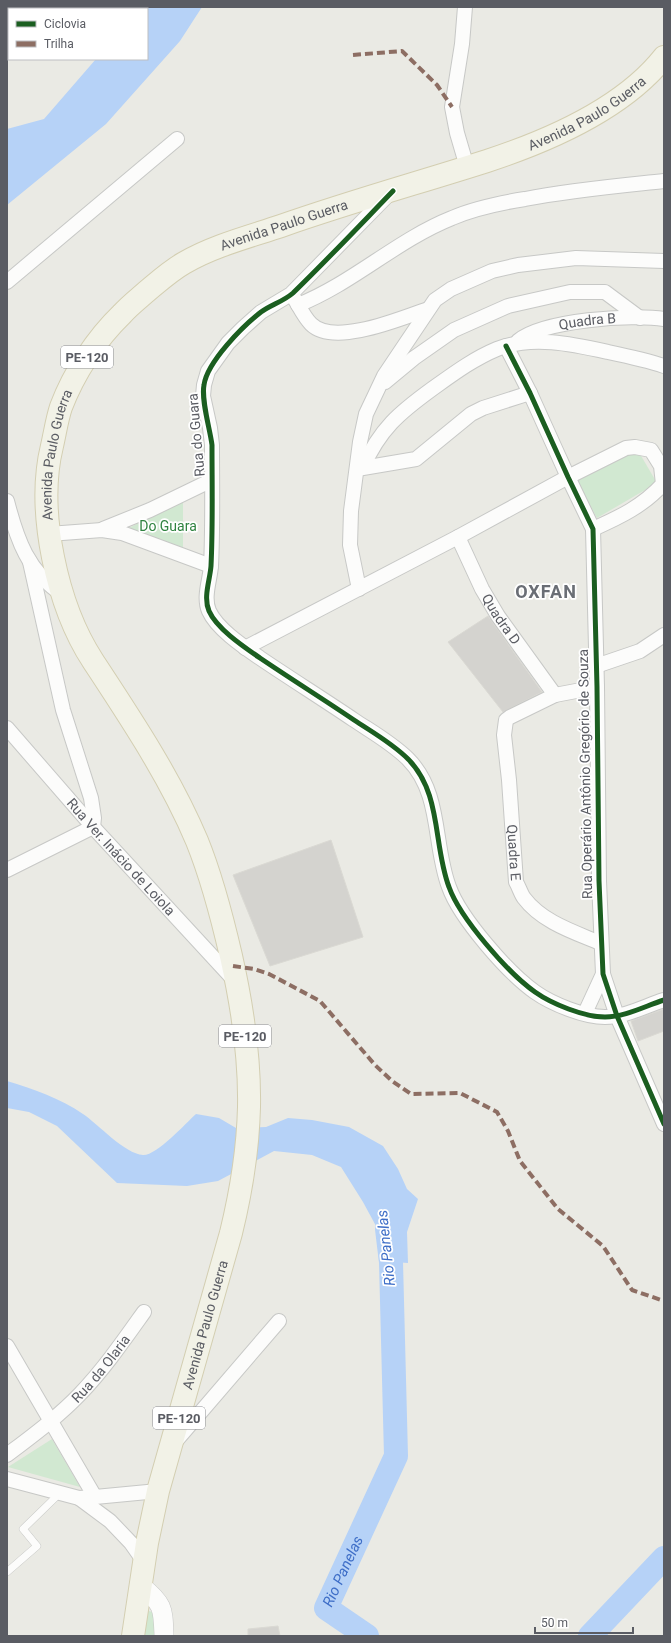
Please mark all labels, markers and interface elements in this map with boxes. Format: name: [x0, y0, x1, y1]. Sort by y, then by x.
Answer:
legend: [8, 8, 148, 60]
text: Ciclovia: [44, 17, 86, 31]
text: Trilha: [44, 37, 74, 51]
street label: Avenida Paulo Guerra: [526, 73, 649, 153]
street label: Avenida Paulo Guerra: [218, 196, 350, 254]
street label: Quadra B: [557, 310, 616, 333]
road number: PE-120: [61, 346, 113, 368]
street label: Avenida Paulo Guerra: [39, 387, 75, 521]
street label: Rua do Guara: [184, 393, 208, 477]
park label: Do Guara: [139, 518, 197, 534]
district label: OXFAN: [515, 581, 577, 602]
street label: Quadra D: [479, 591, 524, 648]
street label: Rua Operário Antônio Gregório de Souza: [575, 649, 595, 899]
street label: Rua Ver. Inácio de Loiola: [64, 795, 178, 919]
street label: Quadra E: [504, 824, 524, 881]
road number: PE-120: [219, 1025, 271, 1047]
water label: Rio Panelas: [373, 1209, 399, 1287]
street label: Avenida Paulo Guerra: [179, 1258, 231, 1391]
street label: Rua da Olaria: [68, 1332, 133, 1406]
road number: PE-120: [153, 1407, 205, 1429]
water label: Rio Panelas: [319, 1533, 367, 1610]
scale bar: [535, 1609, 633, 1635]
text: 50 m: [541, 1616, 568, 1630]

